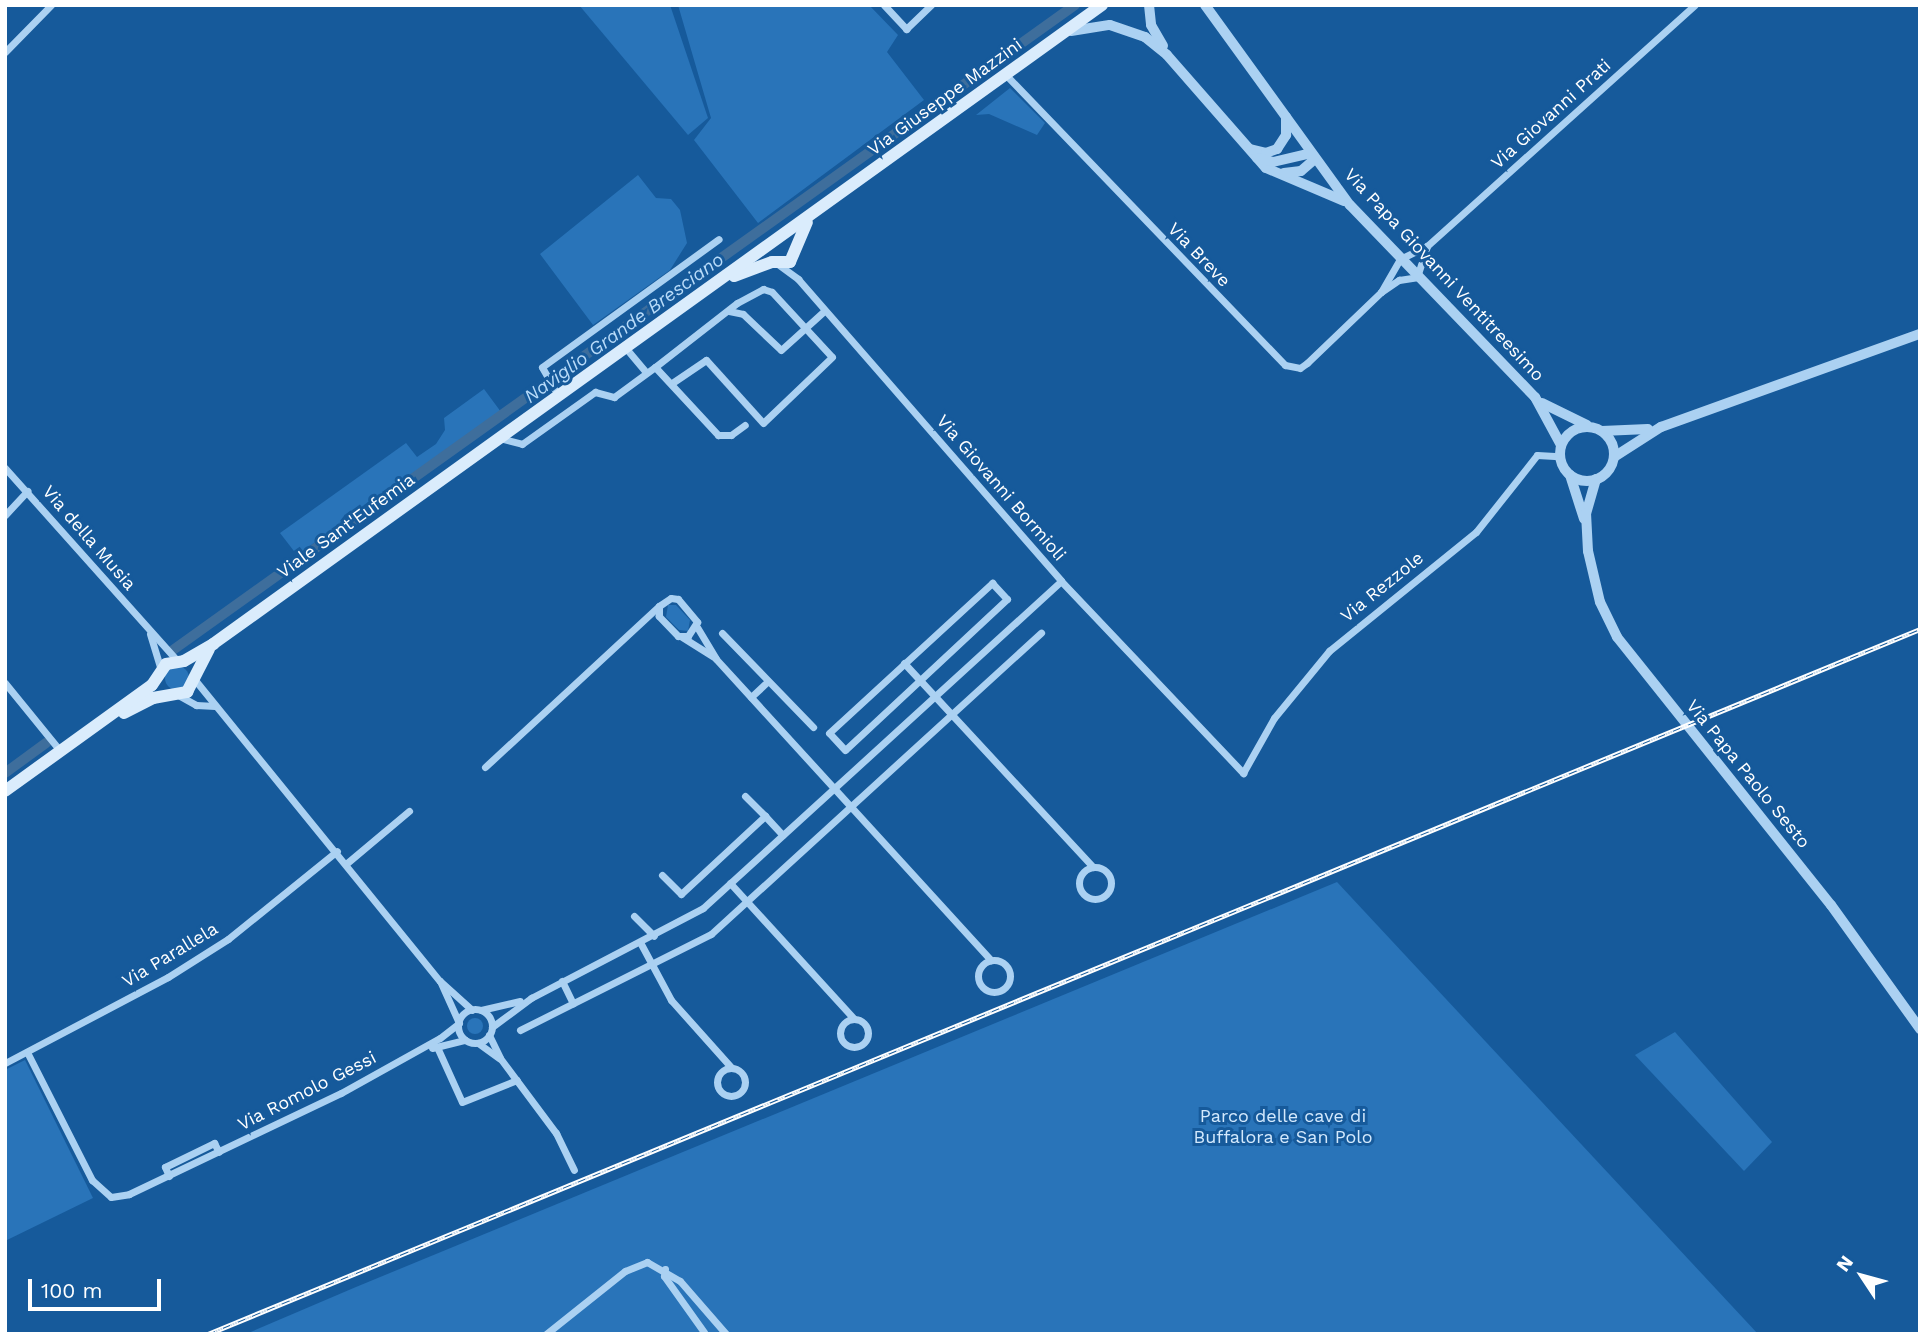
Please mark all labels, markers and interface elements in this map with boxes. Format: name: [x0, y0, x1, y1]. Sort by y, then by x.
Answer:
street label: Via Giuseppe Mazzini: [863, 34, 1027, 160]
street label: Via Giovanni Prati: [1486, 54, 1616, 174]
street label: Via Papa Giovanni Ventitreesimo: [1339, 163, 1549, 387]
street label: Via Breve: [1163, 218, 1235, 292]
water label: Naviglio Grande Bresciano: [520, 248, 728, 408]
street label: Via Giovanni Bormioli: [932, 410, 1070, 566]
street label: Viale Sant'Eufemia: [273, 469, 419, 583]
street label: Via della Musia: [37, 481, 141, 595]
street label: Via Rezzole: [1336, 547, 1428, 627]
street label: Via Papa Paolo Sesto: [1681, 695, 1815, 853]
street label: Via Parallela: [118, 918, 222, 992]
street label: Via Romolo Gessi: [234, 1047, 380, 1135]
park label: Parco delle cave di Buffalora e San Polo: [1193, 1106, 1373, 1148]
north arrow: [1827, 1241, 1897, 1311]
text: N: [1831, 1251, 1858, 1276]
scale bar: [32, 1266, 164, 1310]
text: 100 m: [41, 1278, 103, 1303]

